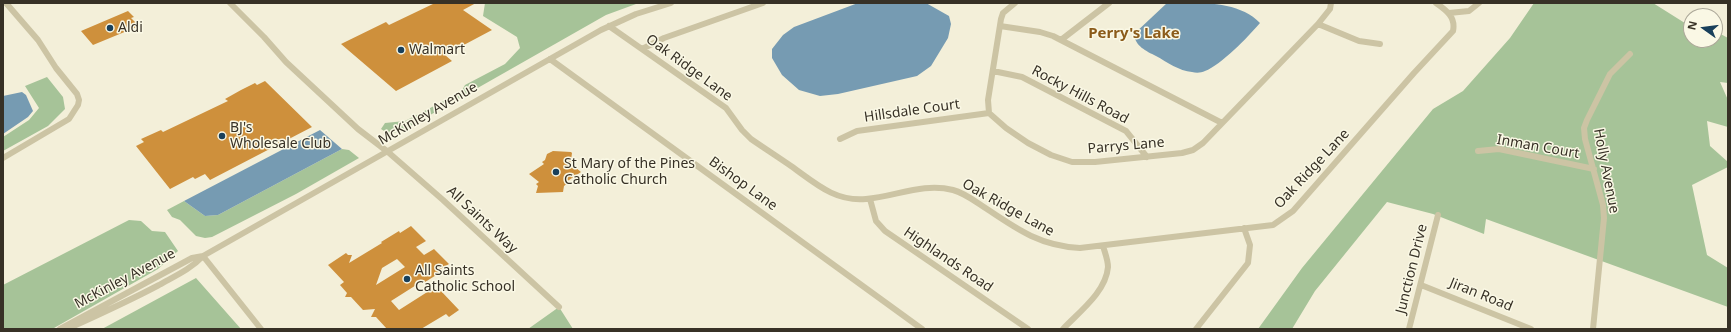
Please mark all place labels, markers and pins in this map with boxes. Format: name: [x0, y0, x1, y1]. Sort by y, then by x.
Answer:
place label: Aldi: [118, 20, 143, 36]
marker: Aldi: [105, 23, 115, 33]
place label: Walmart: [409, 42, 465, 58]
marker: Walmart: [396, 45, 406, 55]
place label: BJ's Wholesale Club: [230, 120, 331, 152]
marker: BJ's Wholesale Club: [217, 131, 227, 141]
place label: St Mary of the Pines Catholic Church: [564, 156, 695, 188]
marker: St Mary of the Pines Catholic Church: [551, 167, 561, 177]
place label: All Saints Catholic School: [415, 263, 515, 296]
marker: All Saints Catholic School: [402, 274, 412, 284]

